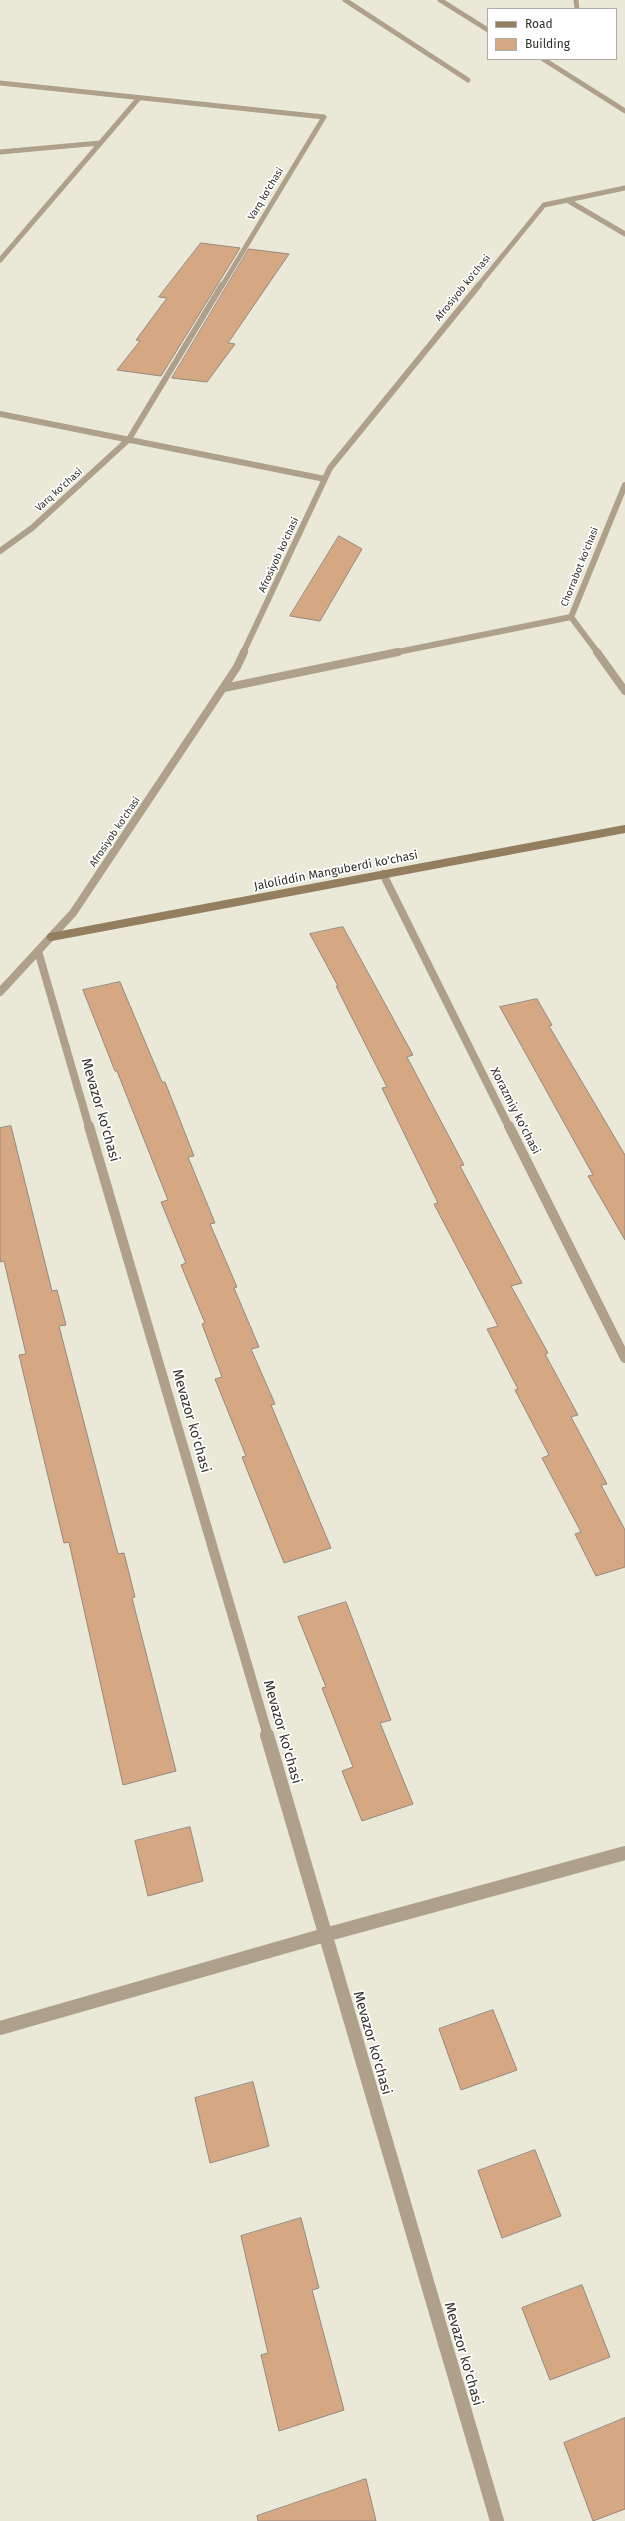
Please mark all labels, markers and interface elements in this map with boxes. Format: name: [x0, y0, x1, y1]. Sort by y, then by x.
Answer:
legend: [487, 8, 617, 60]
text: Road: [525, 17, 553, 31]
text: Building: [525, 37, 570, 51]
street label: Varq ko'chasi: [246, 166, 286, 222]
street label: Afrosiyob ko'chasi: [433, 253, 493, 323]
street label: Varq ko'chasi: [33, 466, 85, 514]
street label: Afrosiyob ko'chasi: [256, 515, 302, 595]
street label: Chorrabot ko'chasi: [559, 526, 601, 608]
street label: Afrosiyob ko'chasi: [87, 795, 143, 869]
street label: Jaloliddin Manguberdi ko'chasi: [253, 848, 419, 894]
street label: Mevazor ko'chasi: [77, 1056, 123, 1164]
street label: Xorazmiy ko'chasi: [487, 1065, 543, 1157]
street label: Mevazor ko'chasi: [168, 1367, 214, 1475]
street label: Mevazor ko'chasi: [259, 1678, 305, 1786]
street label: Mevazor ko'chasi: [349, 1989, 395, 2097]
street label: Mevazor ko'chasi: [440, 2300, 486, 2408]

